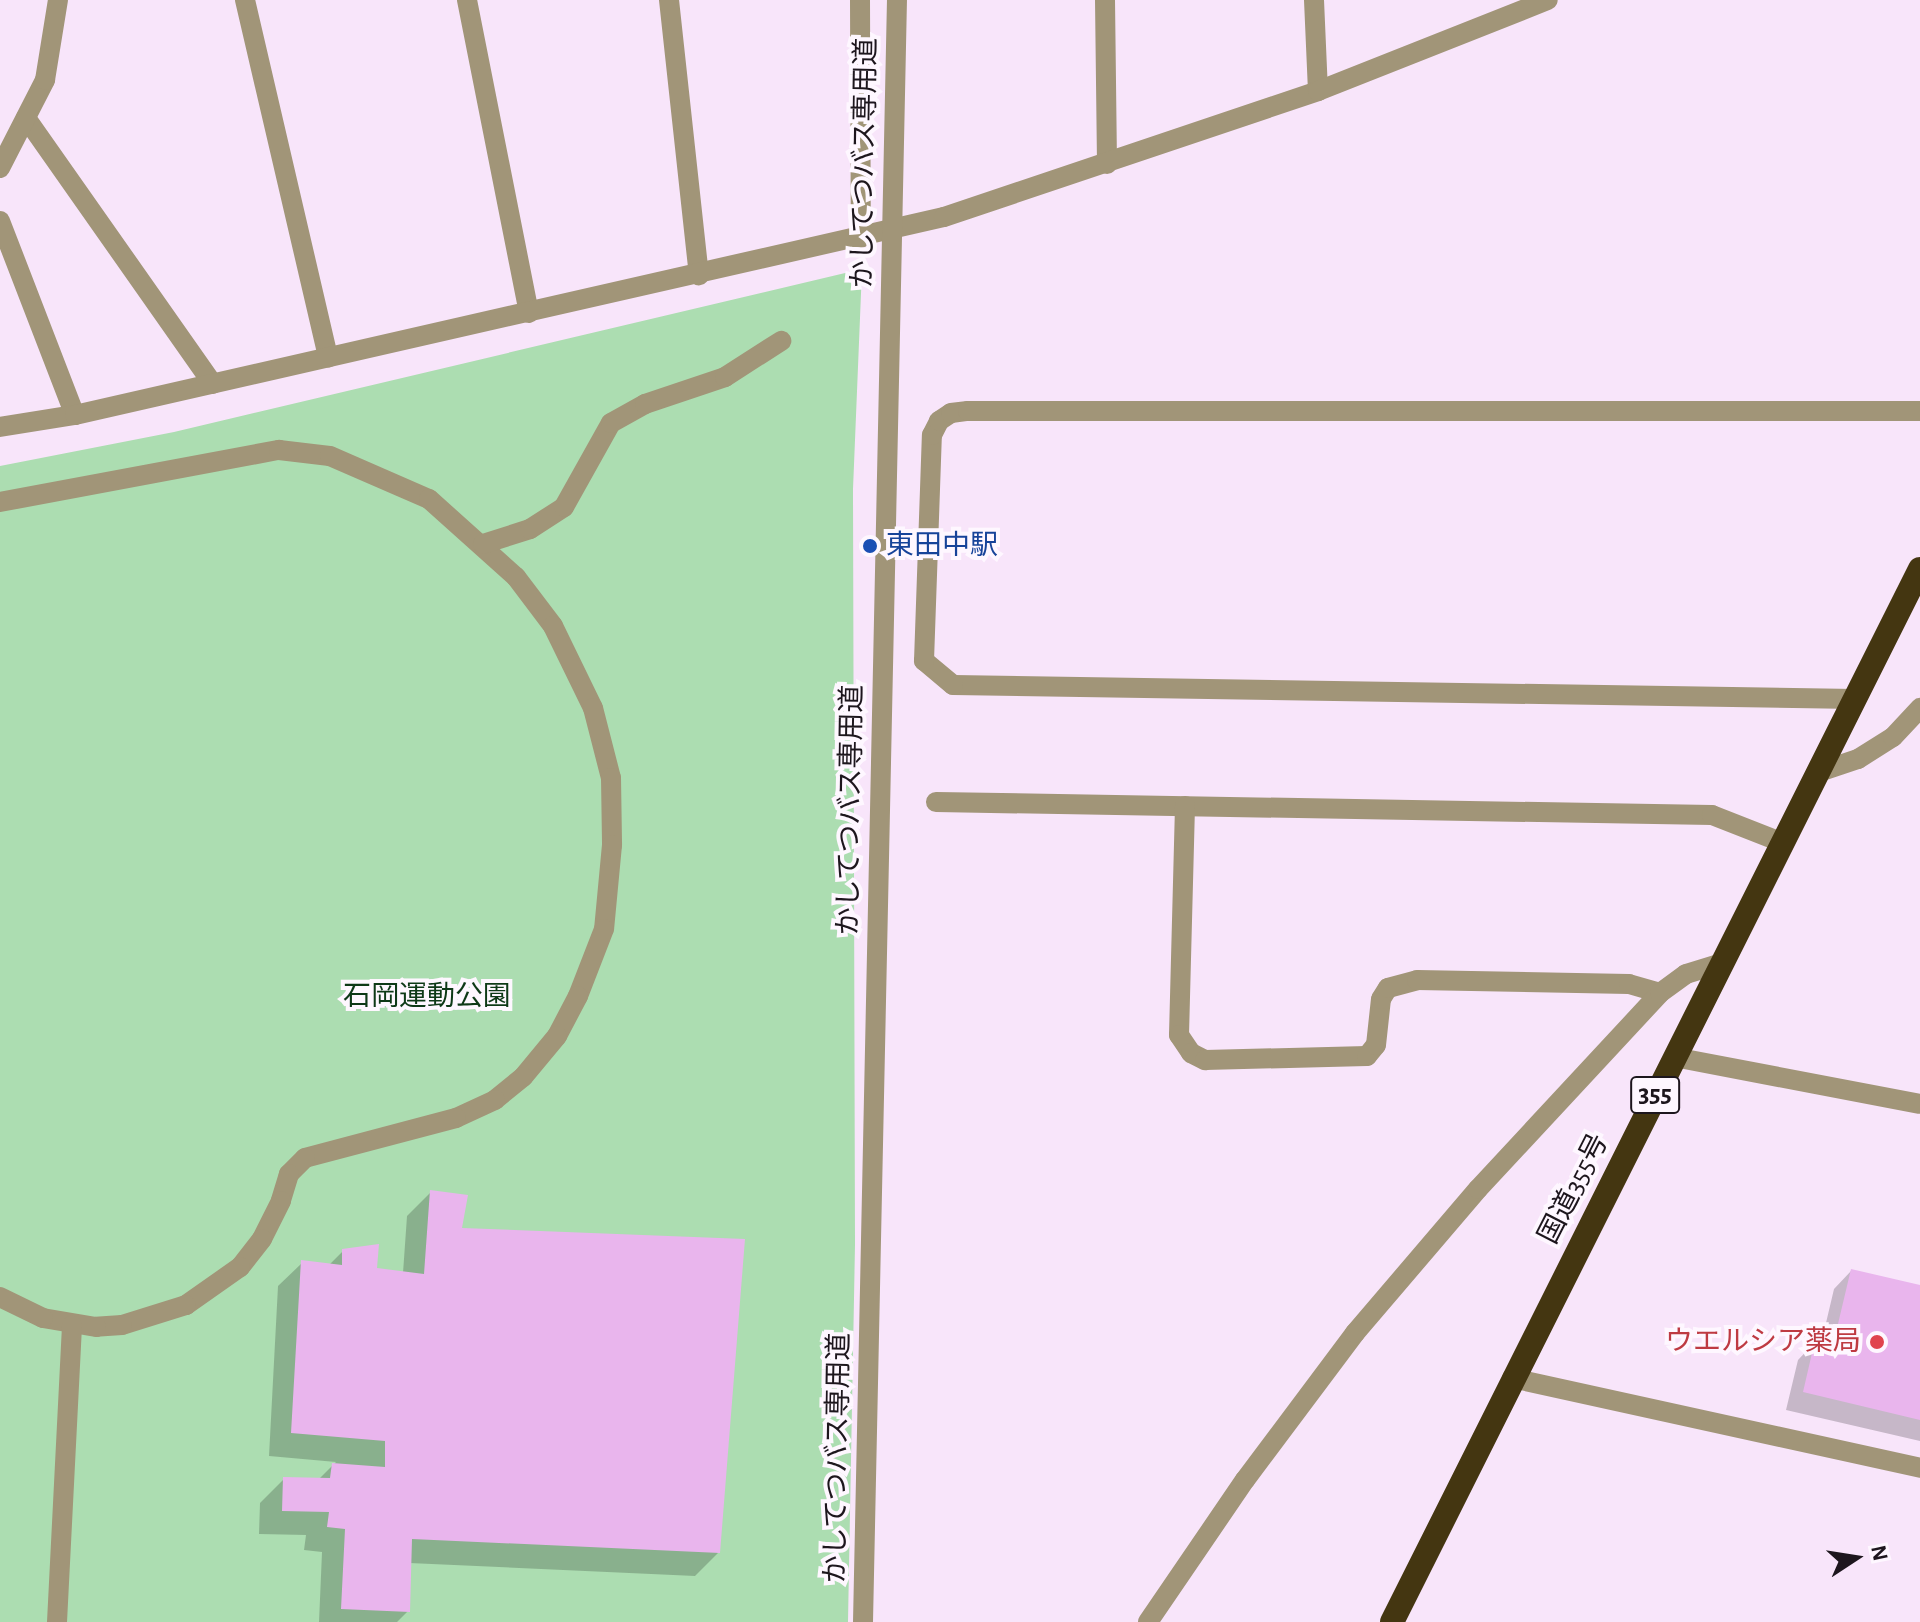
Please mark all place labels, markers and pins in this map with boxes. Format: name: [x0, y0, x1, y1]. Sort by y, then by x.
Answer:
place label: 東田中駅: [886, 529, 998, 563]
marker: 東田中駅: [861, 537, 879, 555]
place label: ウエルシア薬局: [1665, 1325, 1861, 1359]
marker: ウエルシア薬局: [1868, 1333, 1886, 1351]

